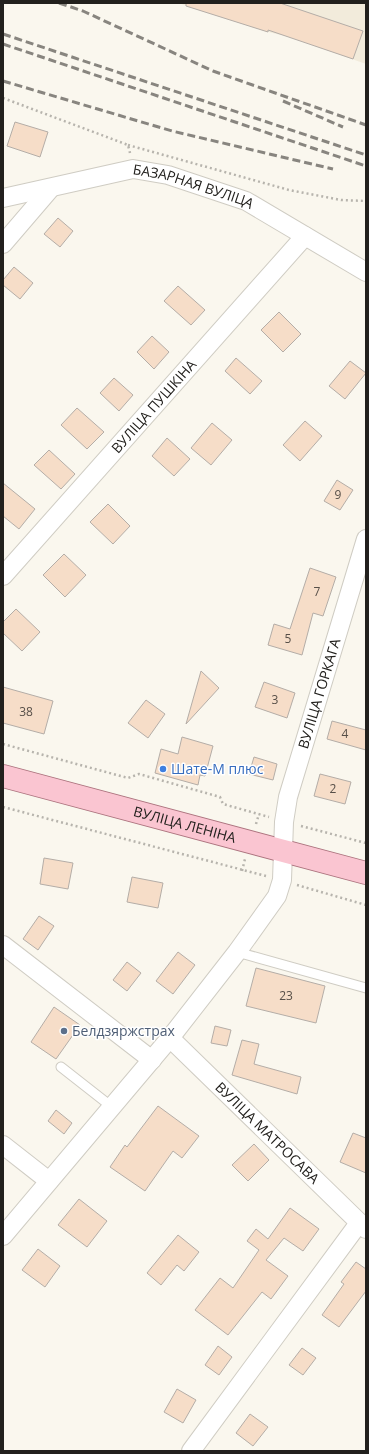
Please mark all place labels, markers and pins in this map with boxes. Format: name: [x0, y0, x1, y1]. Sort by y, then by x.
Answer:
place label: Шате-М плюс: [171, 759, 264, 778]
marker: Шате-М плюс: [158, 764, 168, 774]
place label: Белдзяржстрах: [72, 1021, 175, 1040]
marker: Белдзяржстрах: [59, 1026, 69, 1036]

